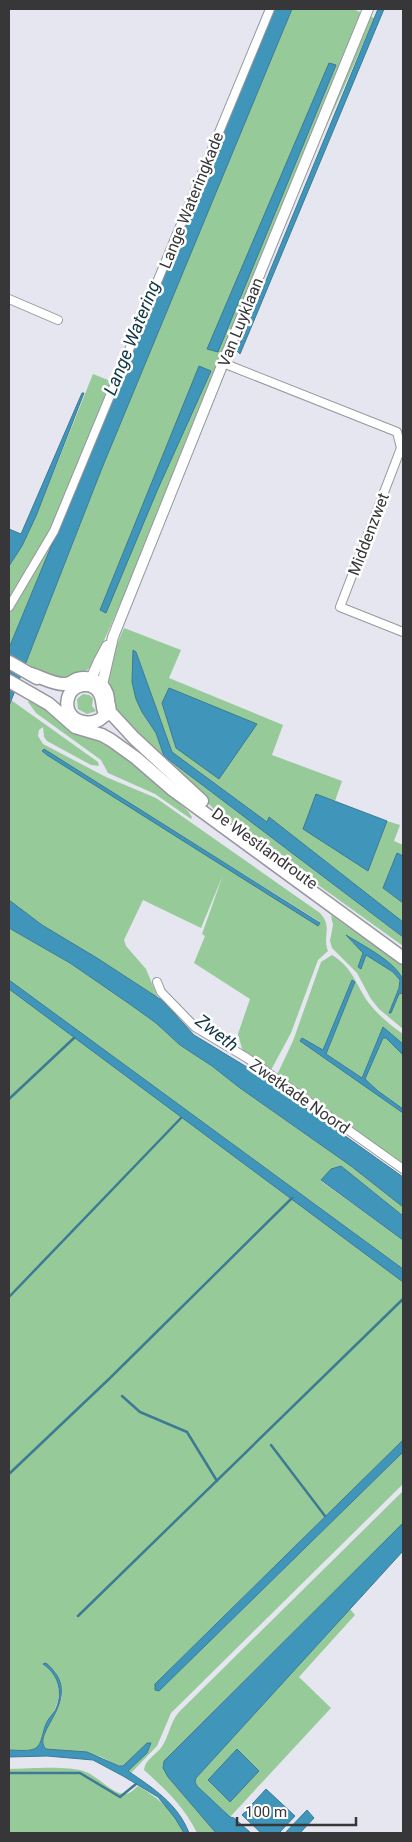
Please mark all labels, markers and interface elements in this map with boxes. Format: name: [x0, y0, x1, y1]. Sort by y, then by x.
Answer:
street label: Lange Wateringkade: [155, 129, 228, 271]
street label: Van Luyklaan: [214, 275, 267, 369]
water label: Lange Watering: [99, 277, 164, 398]
street label: Middenzwet: [344, 490, 393, 578]
street label: De Westlandroute: [208, 804, 321, 893]
water label: Zweth: [191, 1009, 243, 1055]
street label: Zwetkade Noord: [246, 1055, 353, 1138]
scale bar: [237, 1794, 356, 1826]
text: 100 m: [245, 1803, 287, 1821]

